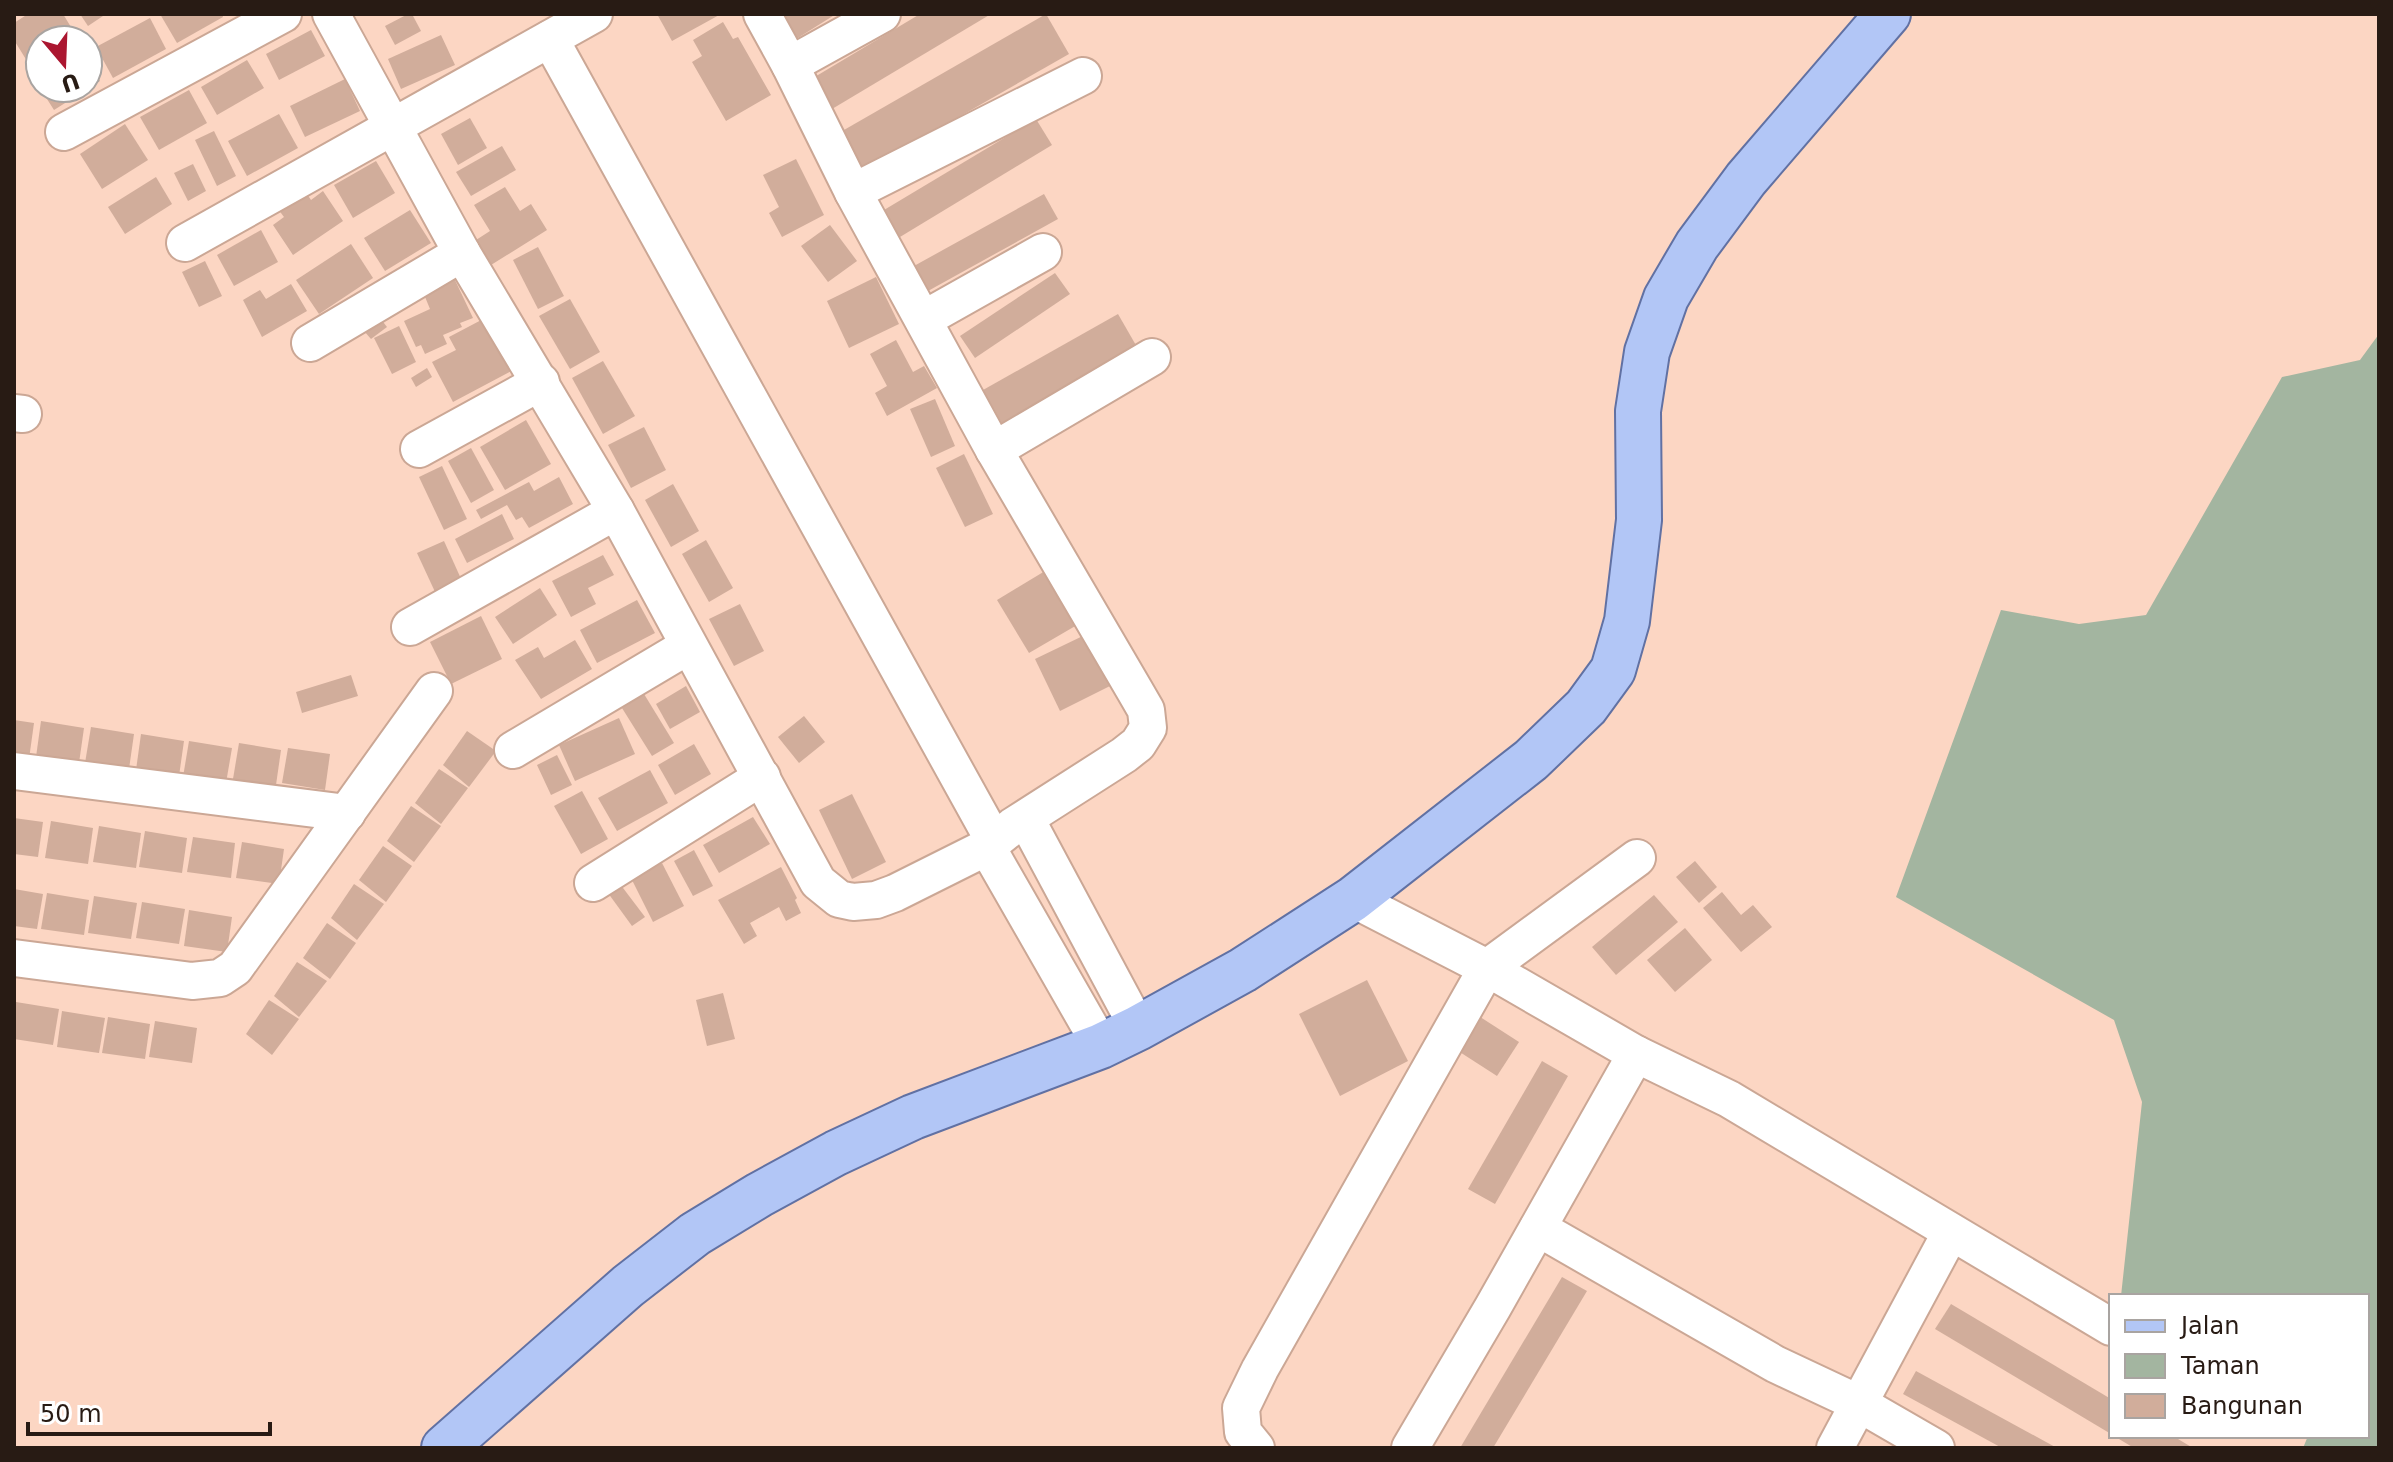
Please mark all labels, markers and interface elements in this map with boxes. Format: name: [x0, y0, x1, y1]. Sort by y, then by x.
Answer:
north arrow: [24, 24, 104, 104]
text: U: [58, 68, 83, 97]
legend: [2109, 1294, 2369, 1438]
text: Jalan: [2179, 1312, 2239, 1340]
text: Taman: [2180, 1352, 2260, 1380]
scale bar: [28, 1386, 270, 1436]
text: Bangunan: [2181, 1392, 2303, 1420]
text: 50 m: [40, 1400, 102, 1428]

